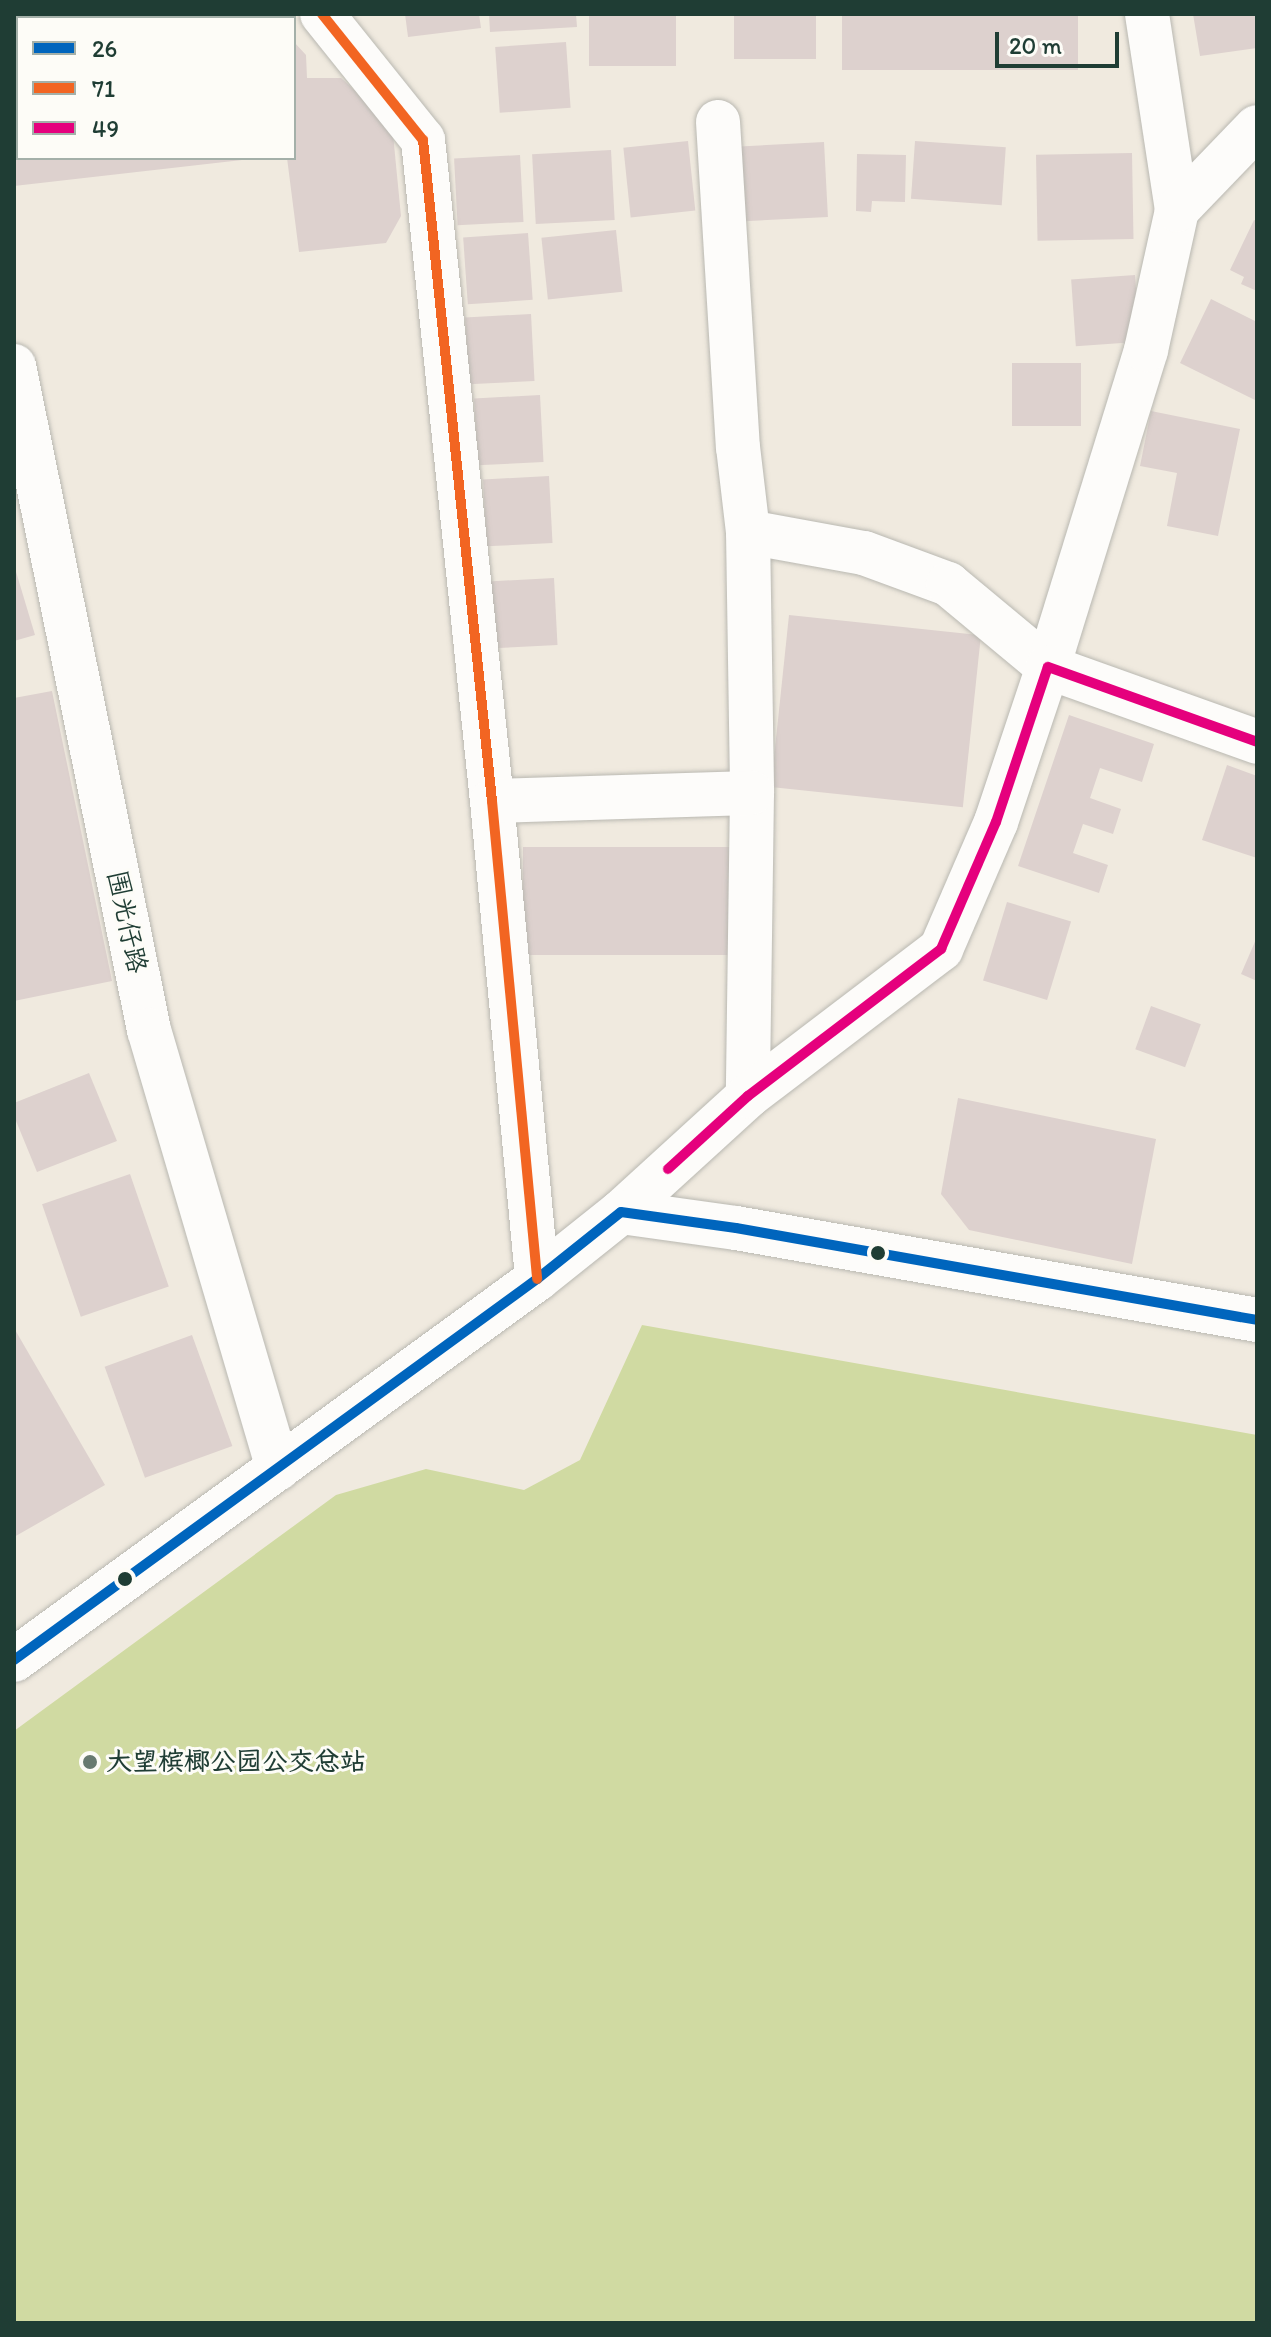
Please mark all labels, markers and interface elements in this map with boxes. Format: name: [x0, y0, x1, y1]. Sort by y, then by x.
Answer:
legend: [16, 16, 296, 160]
scale bar: [999, 16, 1123, 66]
text: 20 m: [1009, 31, 1062, 60]
text: 26: [92, 34, 117, 63]
text: 71: [92, 74, 115, 103]
text: 49: [92, 114, 119, 143]
street label: 围光仔路: [101, 868, 153, 976]
unlabelled marker: [870, 1245, 886, 1261]
unlabelled marker: [117, 1571, 133, 1587]
place label: 大望槟榔公园公交总站: [106, 1746, 366, 1778]
marker: 大望槟榔公园公交总站: [81, 1753, 99, 1771]

